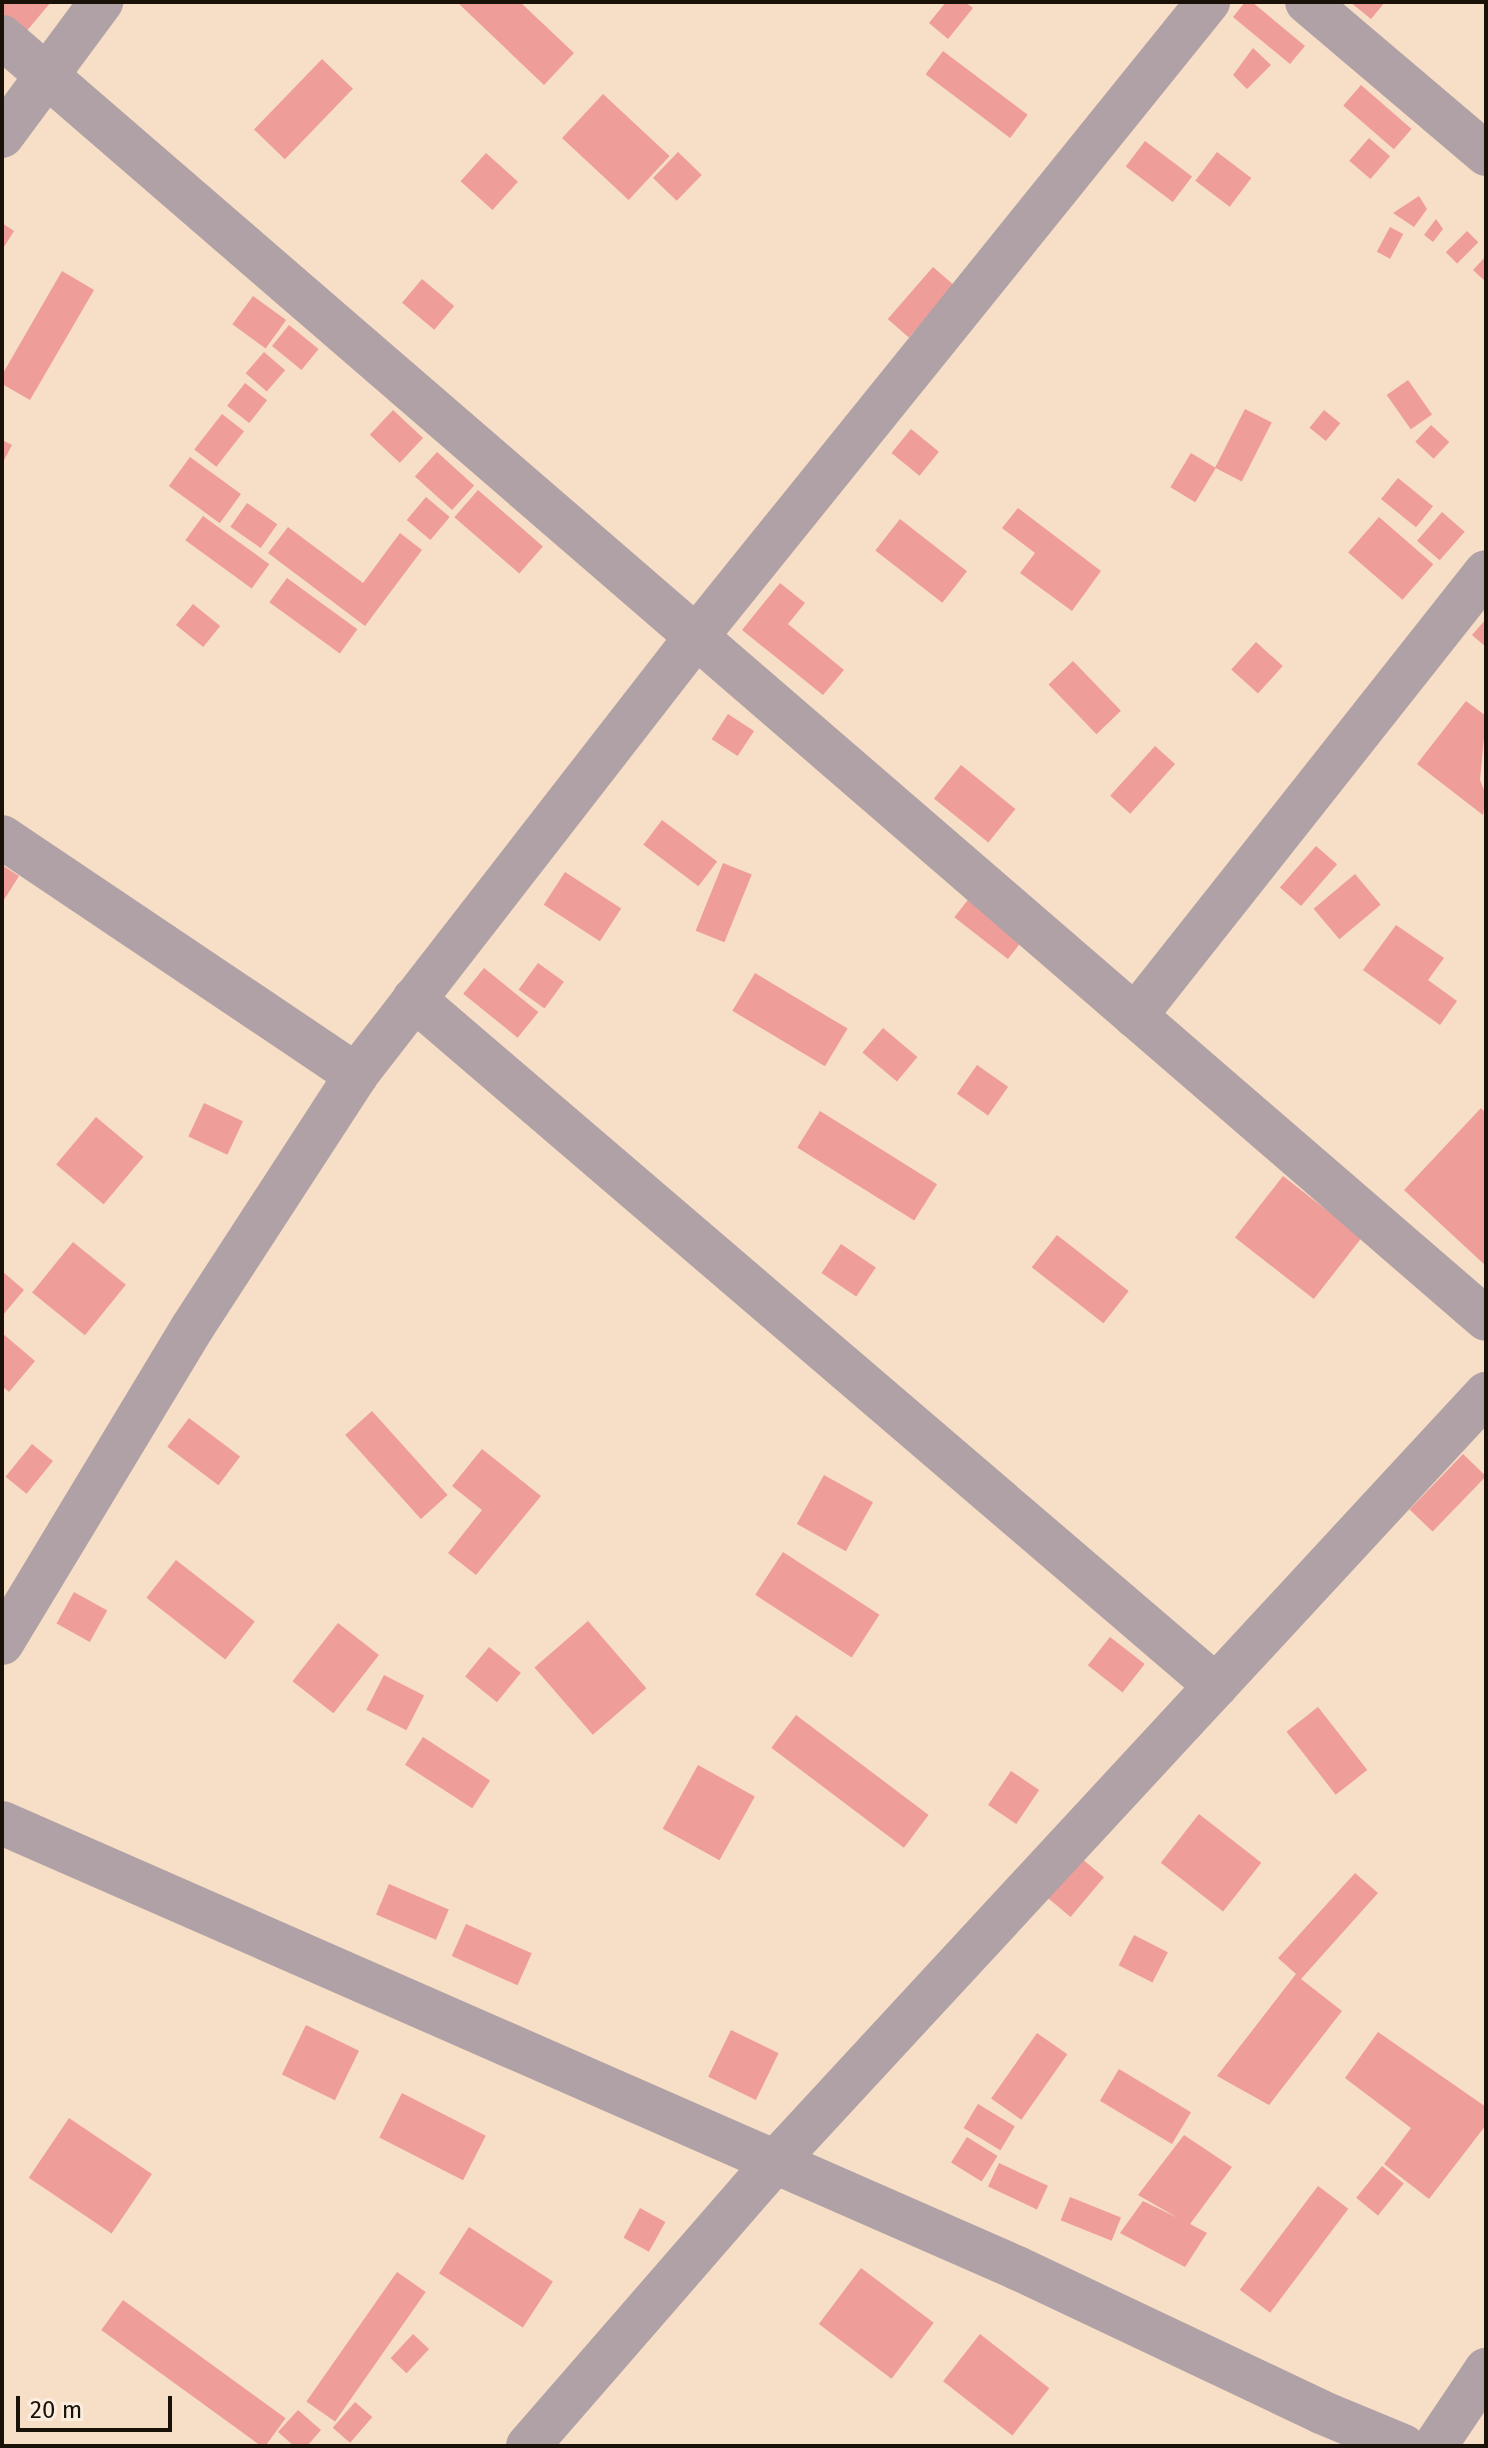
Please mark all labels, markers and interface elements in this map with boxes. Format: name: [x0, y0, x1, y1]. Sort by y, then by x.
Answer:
scale bar: [20, 2380, 176, 2430]
text: 20 m: [30, 2396, 82, 2424]

